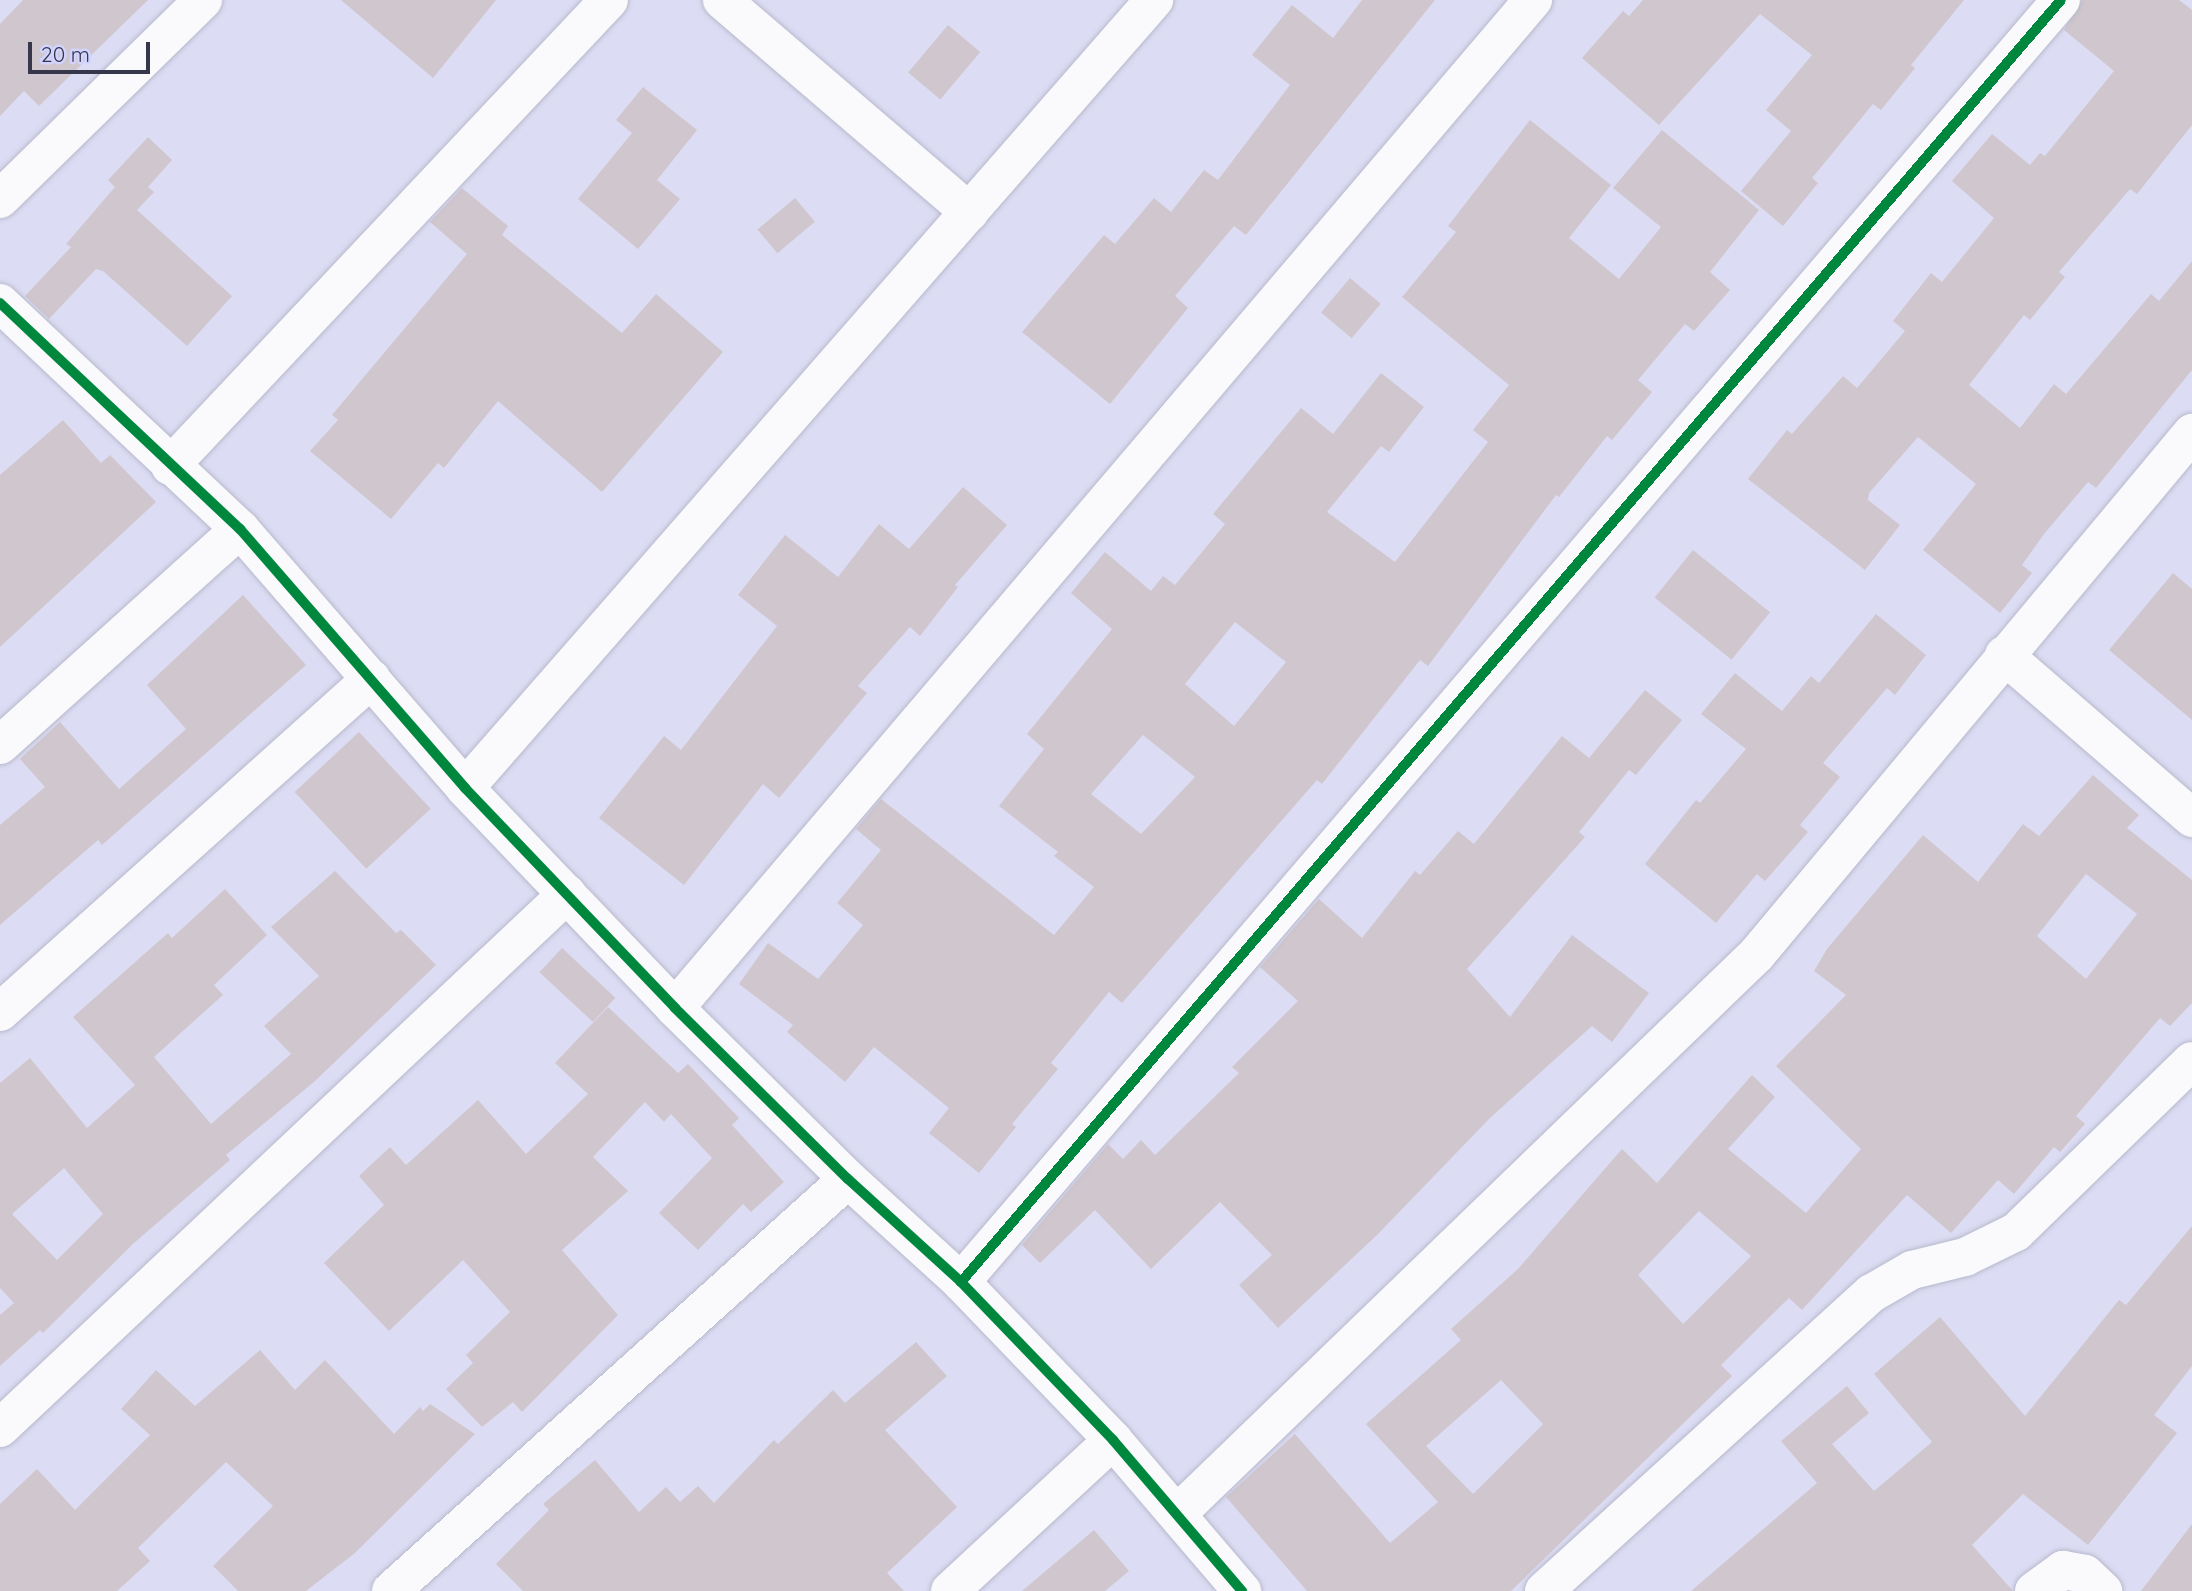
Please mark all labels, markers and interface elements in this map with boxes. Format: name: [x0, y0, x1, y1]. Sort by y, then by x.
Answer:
scale bar: [32, 28, 154, 72]
text: 20 m: [41, 41, 90, 67]

